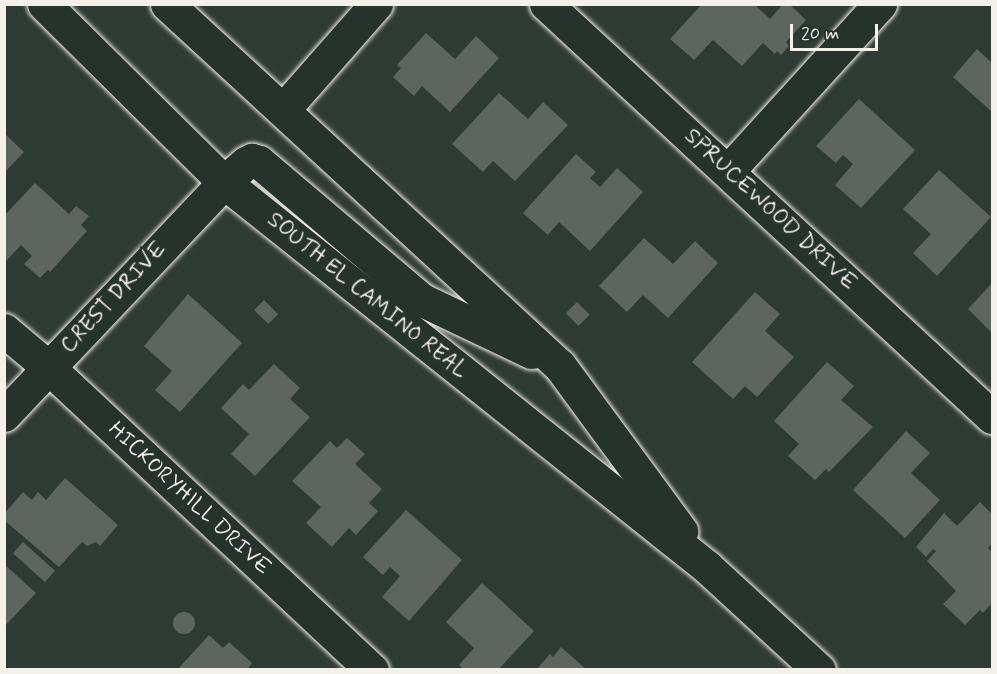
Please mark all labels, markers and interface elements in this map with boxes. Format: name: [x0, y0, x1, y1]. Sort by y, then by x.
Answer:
scale bar: [793, 12, 882, 50]
text: 20 m: [801, 22, 839, 46]
street label: SPRUCEWOOD DRIVE: [678, 123, 862, 297]
street label: SOUTH EL CAMINO REAL: [260, 206, 474, 386]
street label: CREST DRIVE: [55, 237, 173, 359]
street label: HICKORYHILL DRIVE: [102, 416, 276, 582]

